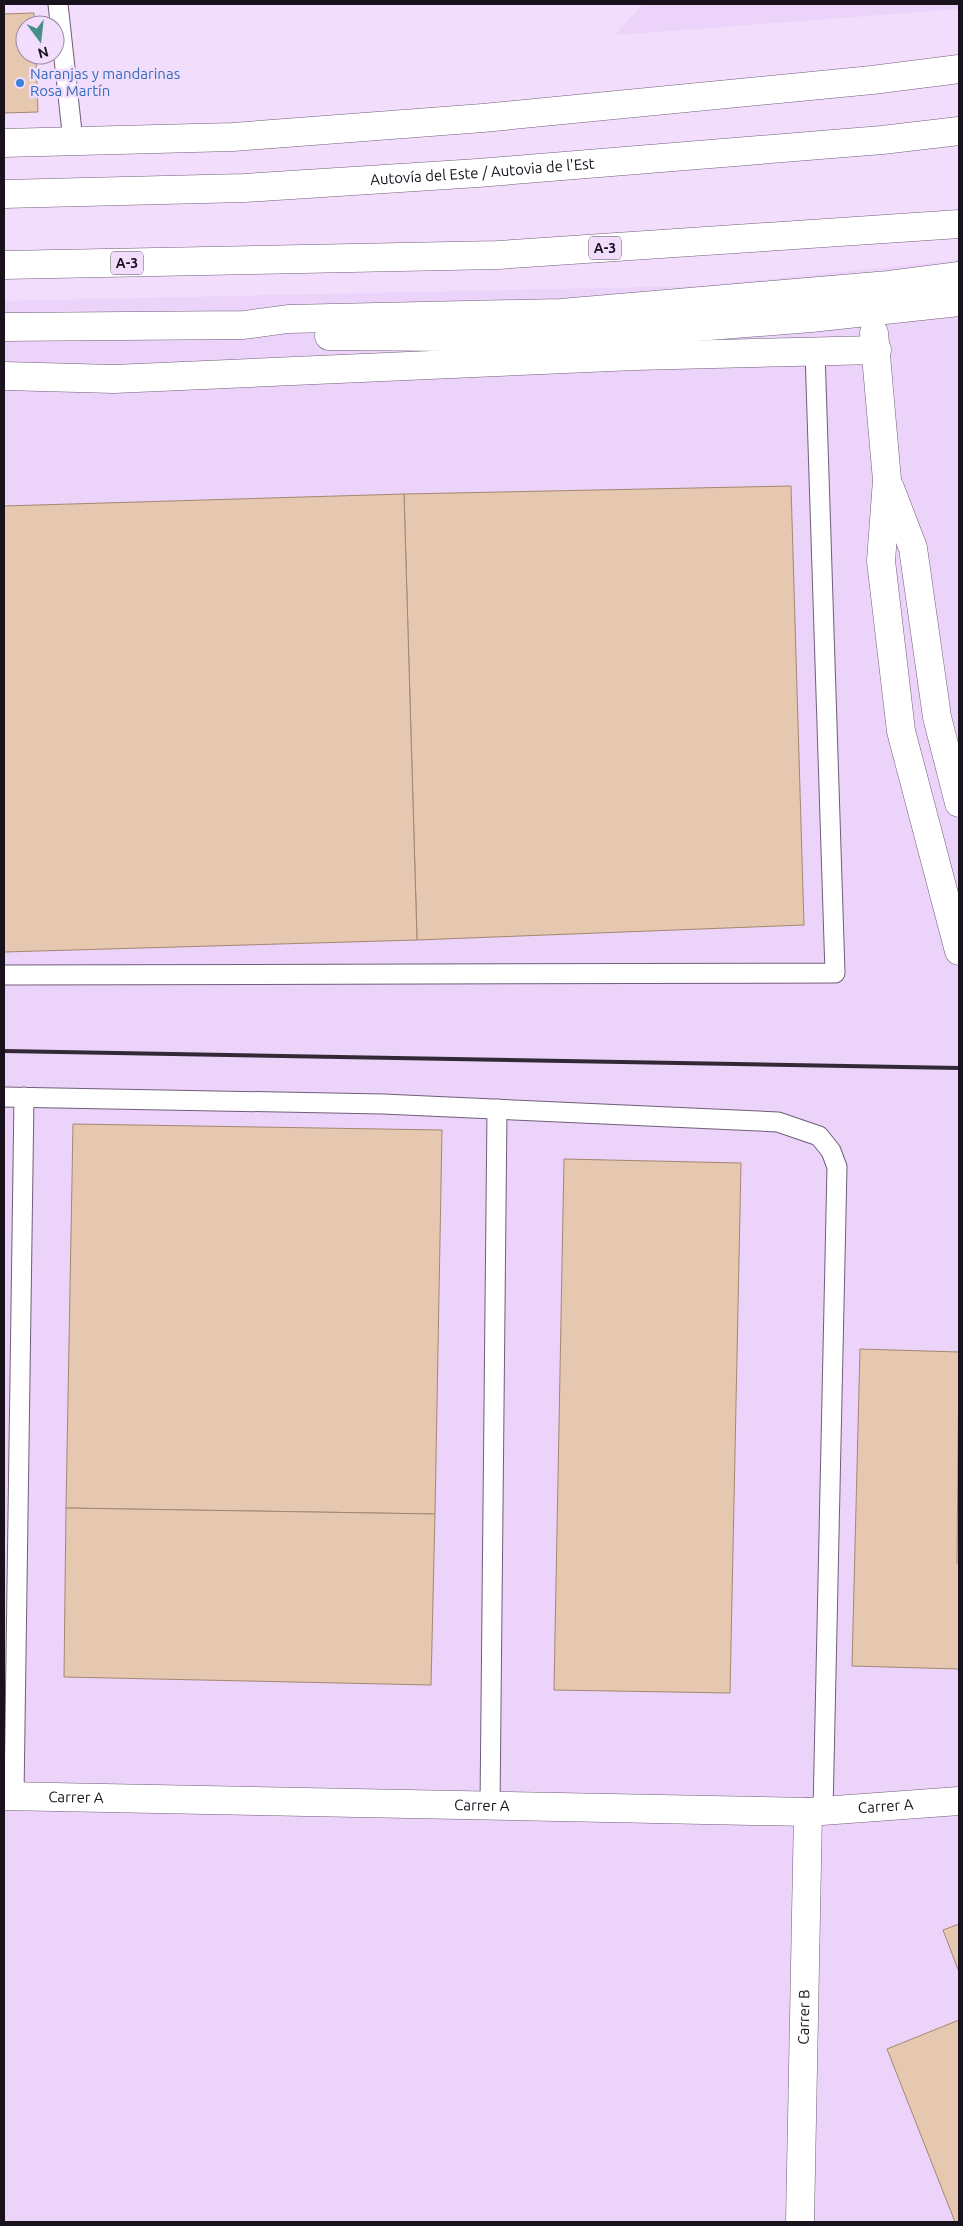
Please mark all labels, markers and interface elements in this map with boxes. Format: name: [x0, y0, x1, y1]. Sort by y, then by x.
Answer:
north arrow: [15, 15, 65, 65]
text: N: [36, 43, 50, 62]
place label: Naranjas y mandarinas Rosa Martín: [30, 65, 180, 99]
marker: Naranjas y mandarinas Rosa Martín: [14, 77, 26, 89]
street label: Autovía del Este / Autovia de l'Est: [370, 154, 595, 188]
road number: A-3: [589, 237, 621, 260]
road number: A-3: [111, 252, 143, 274]
street label: Carrer A: [48, 1788, 104, 1806]
street label: Carrer A: [857, 1795, 914, 1816]
street label: Carrer A: [454, 1796, 510, 1814]
street label: Carrer B: [794, 1989, 813, 2045]

